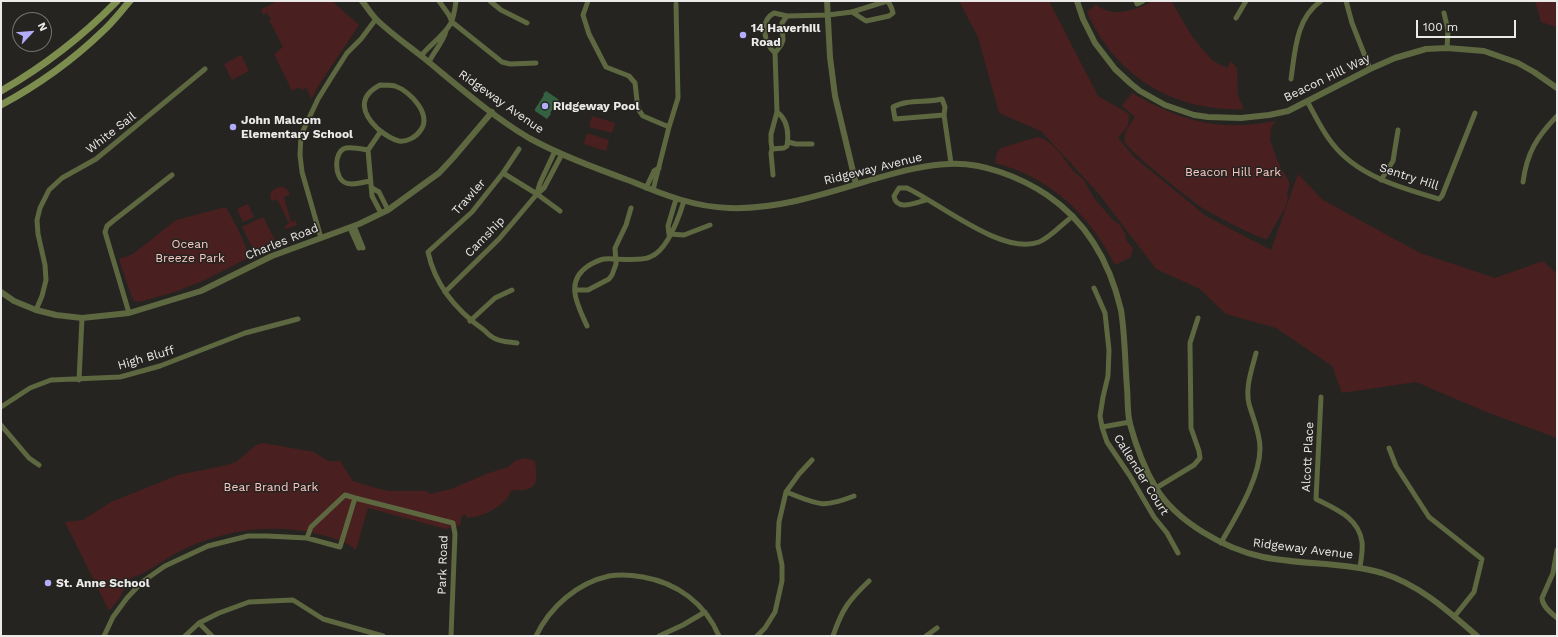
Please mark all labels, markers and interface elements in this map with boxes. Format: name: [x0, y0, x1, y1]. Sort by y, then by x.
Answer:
north arrow: [12, 12, 52, 52]
scale bar: [1418, 12, 1518, 38]
text: N: [35, 20, 50, 33]
text: 100 m: [1423, 20, 1458, 34]
place label: 14 Haverhill Road: [751, 21, 820, 49]
marker: 14 Haverhill Road: [738, 30, 748, 40]
street label: Beacon Hill Way: [1282, 51, 1372, 105]
street label: Ridgeway Avenue: [456, 67, 546, 137]
place label: Ridgeway Pool: [553, 99, 639, 113]
marker: Ridgeway Pool: [540, 101, 550, 111]
street label: White Sail: [83, 109, 139, 157]
place label: John Malcom Elementary School: [241, 113, 353, 141]
marker: John Malcom Elementary School: [228, 122, 238, 132]
street label: Ridgeway Avenue: [822, 150, 924, 188]
street label: Sentry Hill: [1378, 161, 1440, 193]
park label: Beacon Hill Park: [1185, 165, 1281, 179]
street label: Trawler: [449, 176, 489, 218]
street label: Camship: [462, 214, 508, 260]
street label: Charles Road: [243, 221, 321, 263]
park label: Ocean Breeze Park: [155, 237, 225, 265]
street label: High Bluff: [116, 343, 176, 373]
street label: Alcott Place: [1299, 422, 1317, 492]
street label: Callender Court: [1110, 432, 1172, 518]
park label: Bear Brand Park: [224, 480, 318, 494]
street label: Park Road: [435, 535, 451, 595]
street label: Ridgeway Avenue: [1252, 536, 1354, 562]
place label: St. Anne School: [56, 576, 150, 590]
marker: St. Anne School: [43, 578, 53, 588]

